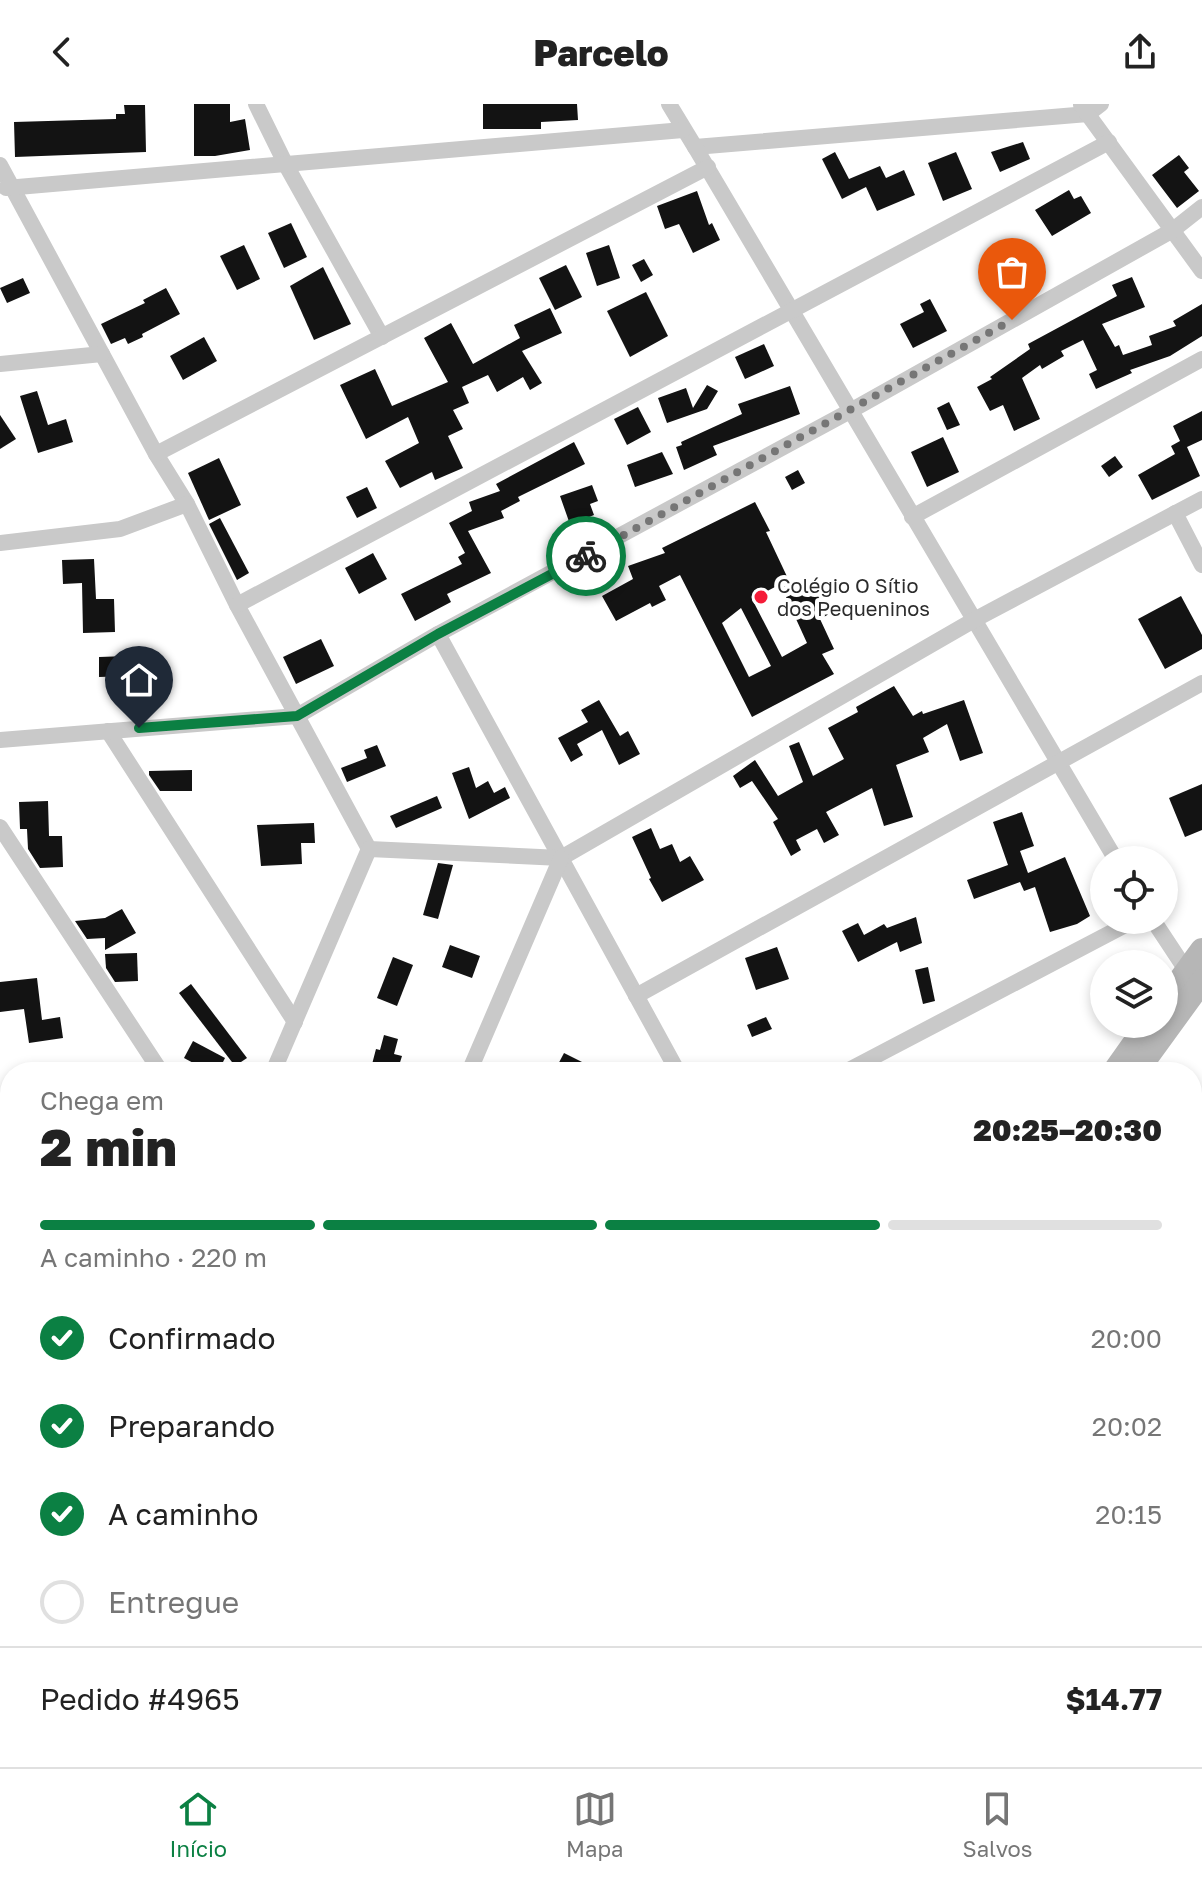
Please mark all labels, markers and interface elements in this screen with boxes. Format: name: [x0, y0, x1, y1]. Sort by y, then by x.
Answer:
icon: back: [40, 30, 84, 74]
icon: share: [1118, 30, 1162, 74]
text: Parcelo: [533, 31, 669, 74]
pin: [978, 238, 1046, 320]
icon: bag: [990, 250, 1034, 294]
courier: [546, 516, 626, 596]
icon: bike: [564, 534, 608, 578]
place label: Colégio O Sítio dos Pequeninos: [777, 573, 930, 620]
marker: Colégio O Sítio dos Pequeninos: [752, 588, 770, 606]
pin: [105, 646, 173, 728]
icon: home: [117, 658, 161, 702]
map controls: [1090, 846, 1178, 1038]
button: locate: [1090, 846, 1178, 934]
button: layers: [1090, 950, 1178, 1038]
text: Chega em: [40, 1085, 164, 1116]
text: 20:25–20:30: [973, 1112, 1162, 1148]
text: 2 min: [40, 1115, 177, 1177]
text: A caminho · 220 m: [40, 1242, 267, 1273]
icon: check: [40, 1316, 84, 1360]
text: Confirmado: [108, 1320, 276, 1356]
text: 20:00: [1091, 1323, 1162, 1354]
icon: check: [40, 1404, 84, 1448]
text: Preparando: [108, 1408, 275, 1444]
text: 20:02: [1092, 1411, 1162, 1442]
icon: check: [40, 1492, 84, 1536]
text: A caminho: [108, 1496, 258, 1532]
text: 20:15: [1095, 1499, 1162, 1530]
text: Entregue: [108, 1584, 239, 1620]
text: Pedido #4965: [40, 1681, 240, 1717]
text: $14.77: [1065, 1681, 1162, 1717]
tab: Início: [170, 1787, 227, 1862]
tab: Mapa: [566, 1787, 623, 1862]
tab: Salvos: [963, 1787, 1032, 1862]

